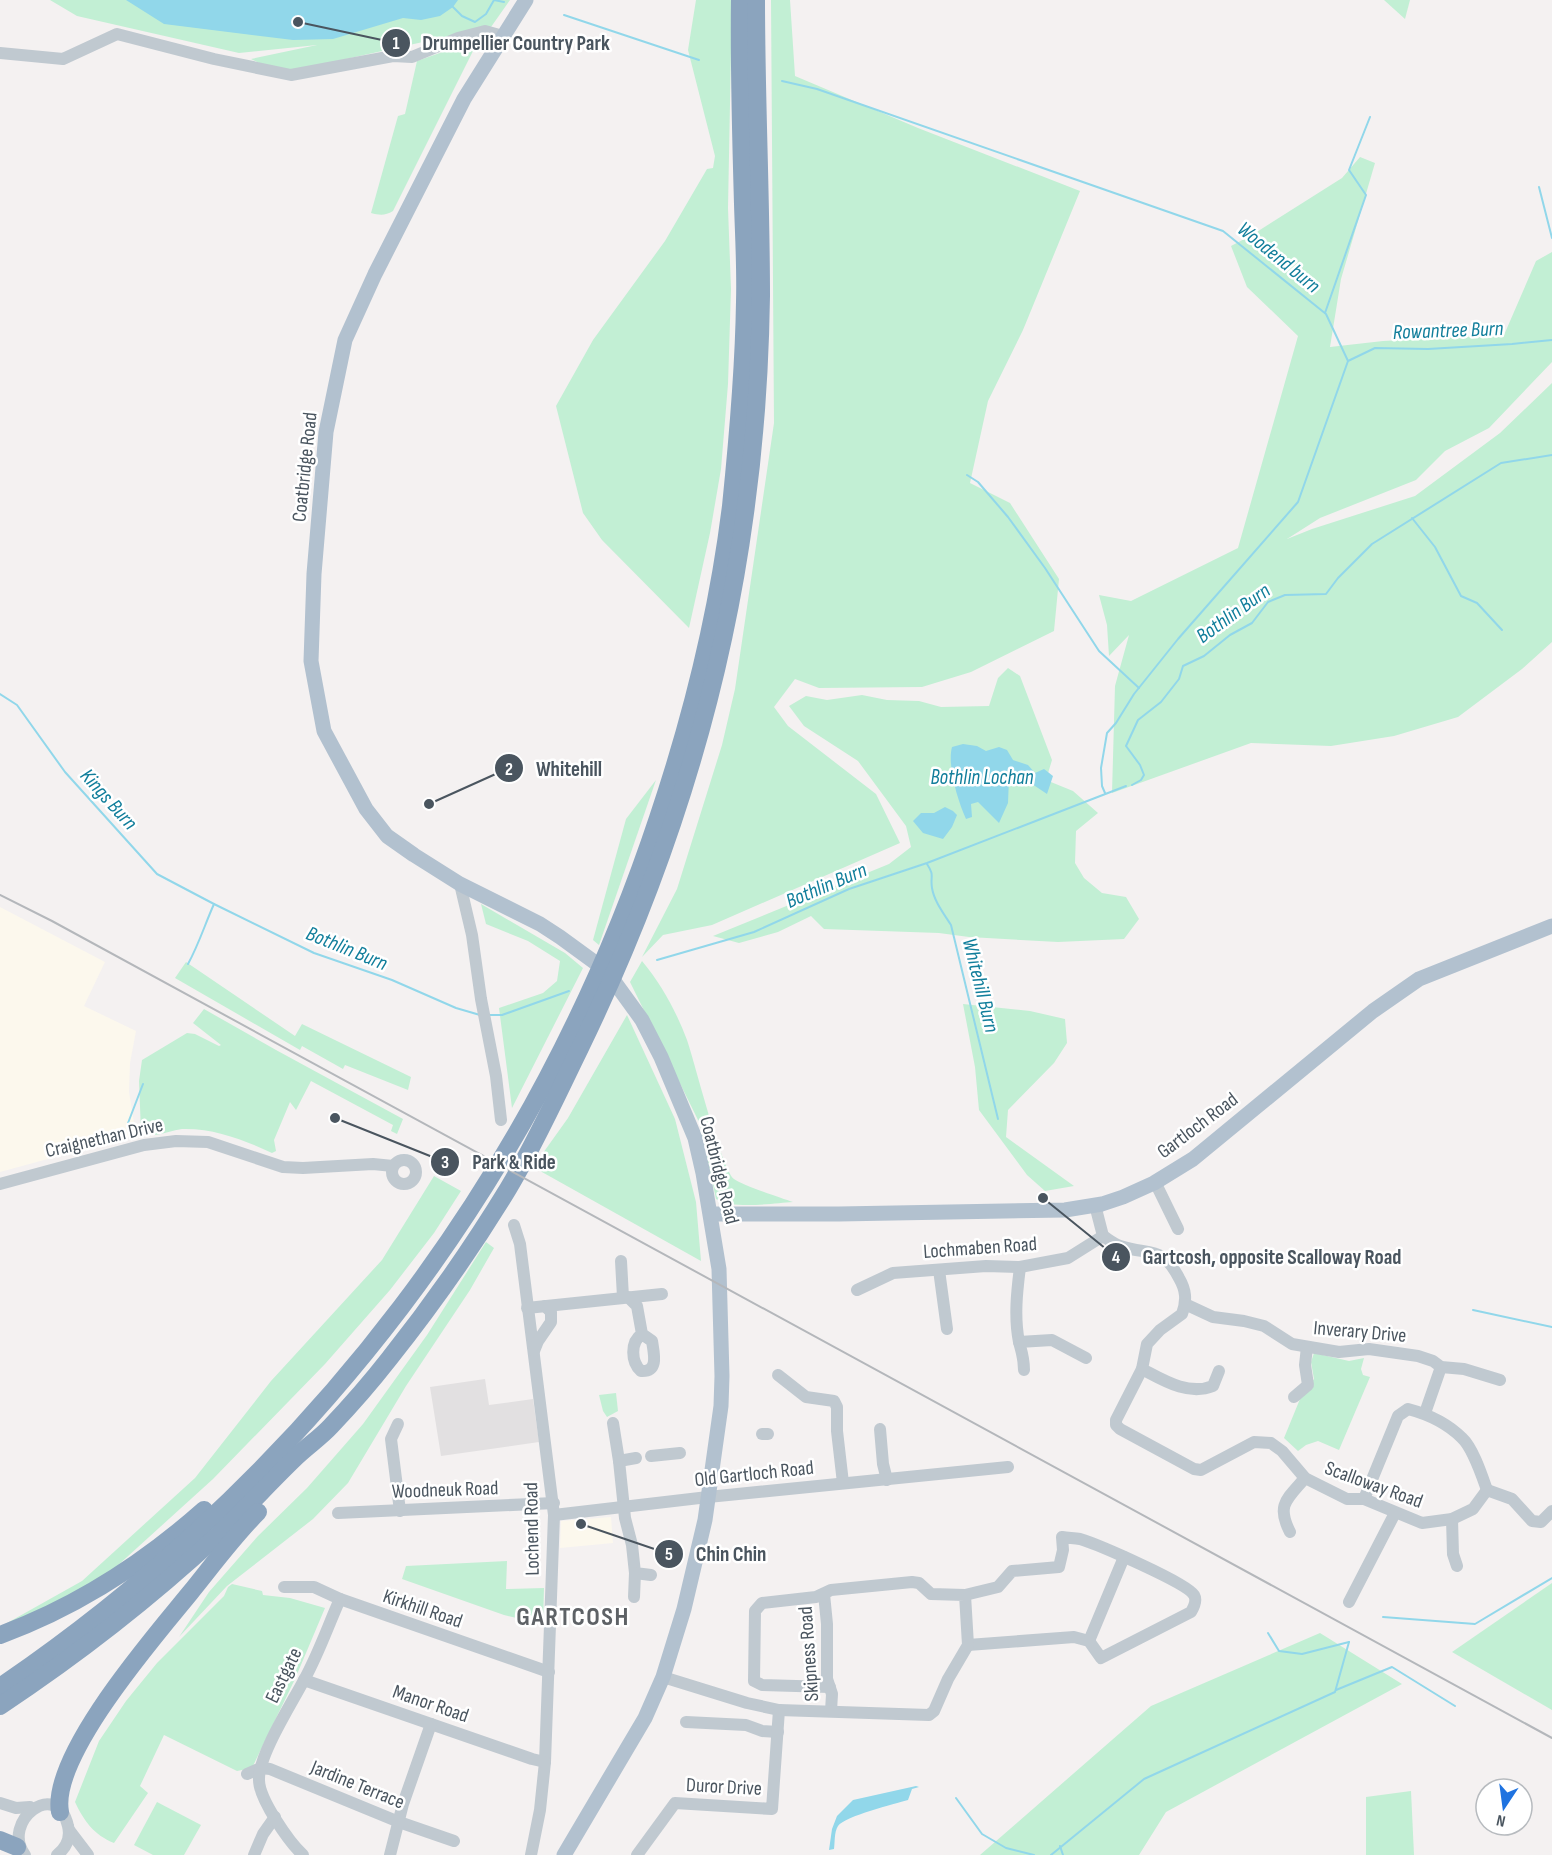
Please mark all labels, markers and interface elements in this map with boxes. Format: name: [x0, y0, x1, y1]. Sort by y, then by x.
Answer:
callout: Drumpellier Country Park: [381, 23, 622, 62]
text: Drumpellier Country Park: [422, 31, 610, 56]
text: 1: [392, 33, 400, 54]
water label: Woodend burn: [1232, 216, 1325, 298]
water label: Rowantree Burn: [1392, 316, 1504, 345]
street label: Coatbridge Road: [287, 411, 323, 523]
water label: Bothlin Burn: [1191, 578, 1275, 649]
callout: Whitehill: [494, 749, 615, 788]
text: Whitehill: [536, 757, 602, 782]
text: 2: [505, 759, 513, 780]
water label: Kings Burn: [75, 764, 143, 835]
water label: Bothlin Lochan: [930, 765, 1034, 790]
water label: Bothlin Burn: [782, 857, 871, 914]
water label: Bothlin Burn: [303, 921, 391, 976]
water label: Whitehill Burn: [957, 935, 1004, 1035]
street label: Gartloch Road: [1153, 1088, 1243, 1164]
street label: Craignethan Drive: [43, 1113, 165, 1163]
street label: Coatbridge Road: [694, 1114, 744, 1227]
callout: Park & Ride: [430, 1143, 568, 1182]
text: Park & Ride: [472, 1150, 556, 1175]
text: 3: [441, 1152, 449, 1173]
street label: Lochmaben Road: [922, 1232, 1038, 1264]
callout: Gartcosh, opposite Scalloway Road: [1101, 1237, 1414, 1276]
text: Gartcosh, opposite Scalloway Road: [1143, 1245, 1401, 1270]
text: 4: [1112, 1247, 1121, 1268]
street label: Inverary Drive: [1313, 1316, 1407, 1348]
street label: Old Gartloch Road: [693, 1456, 815, 1492]
street label: Scalloway Road: [1321, 1456, 1426, 1514]
street label: Woodneuk Road: [391, 1476, 499, 1504]
street label: Lochend Road: [519, 1482, 545, 1576]
callout: Chin Chin: [654, 1534, 778, 1573]
text: Chin Chin: [696, 1542, 766, 1567]
text: 5: [665, 1544, 673, 1565]
street label: Kirkhill Road: [380, 1584, 466, 1634]
district label: GARTCOSH: [516, 1602, 630, 1633]
street label: Skipness Road: [794, 1605, 824, 1702]
street label: Eastgate: [260, 1644, 307, 1707]
street label: Manor Road: [390, 1680, 472, 1728]
street label: Jardine Terrace: [306, 1755, 408, 1815]
street label: Duror Drive: [685, 1773, 762, 1801]
north arrow: [1474, 1777, 1534, 1837]
text: N: [1495, 1810, 1507, 1830]

